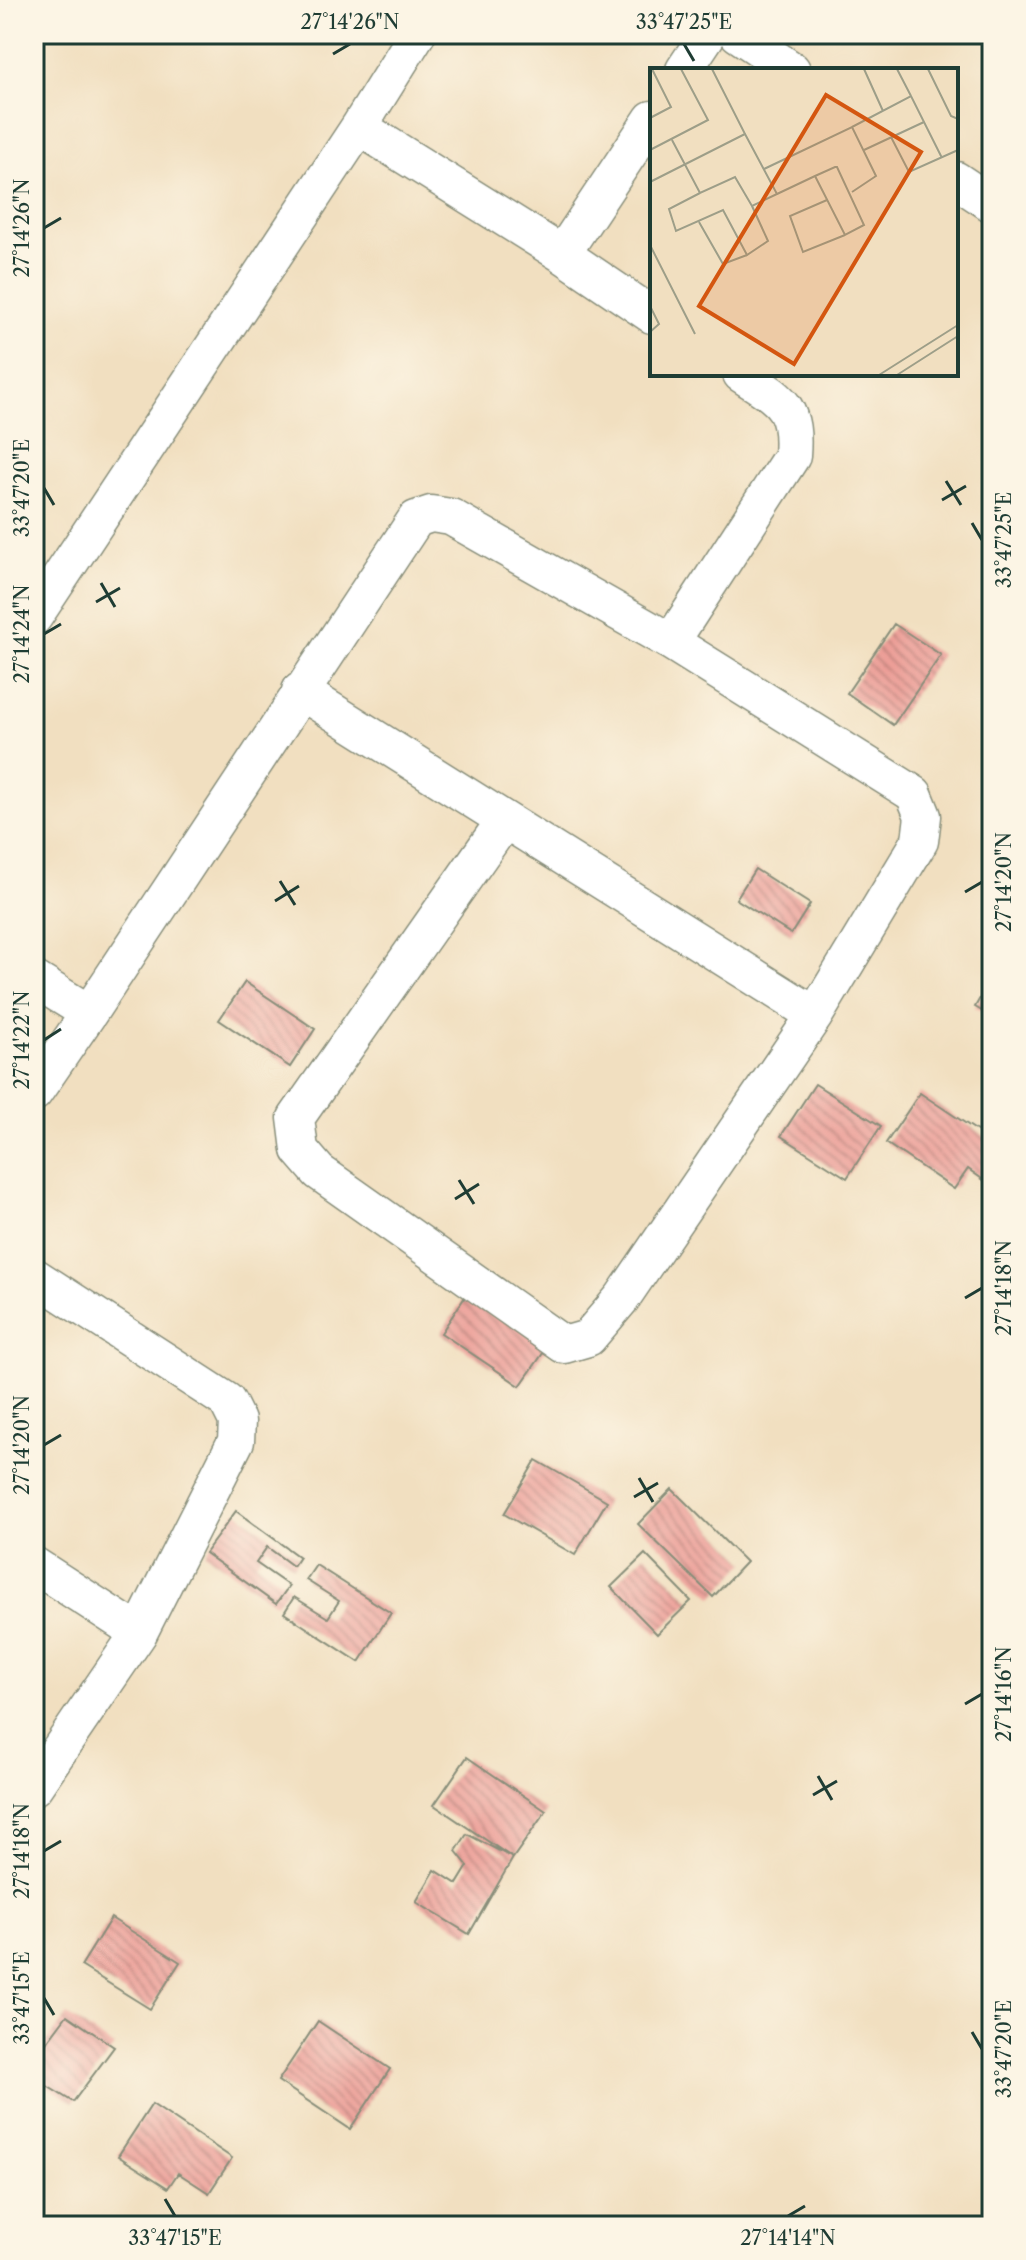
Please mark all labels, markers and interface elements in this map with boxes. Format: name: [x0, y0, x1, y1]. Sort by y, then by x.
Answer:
text: 27°14'26"N: [301, 10, 399, 34]
text: 33°47'25"E: [636, 10, 732, 34]
inset map: [650, 68, 958, 376]
text: 27°14'26"N: [10, 179, 34, 277]
text: 33°47'20"E: [10, 439, 34, 537]
text: 33°47'25"E: [992, 492, 1016, 588]
text: 27°14'24"N: [10, 585, 34, 683]
text: 27°14'20"N: [992, 832, 1016, 932]
text: 27°14'22"N: [10, 991, 34, 1089]
text: 27°14'18"N: [992, 1240, 1016, 1336]
text: 27°14'20"N: [10, 1395, 34, 1495]
text: 27°14'16"N: [992, 1646, 1016, 1742]
text: 27°14'18"N: [10, 1803, 34, 1899]
text: 33°47'15"E: [10, 1951, 34, 2045]
text: 33°47'20"E: [992, 2000, 1016, 2098]
text: 33°47'15"E: [128, 2226, 222, 2250]
text: 27°14'14"N: [740, 2226, 836, 2250]

